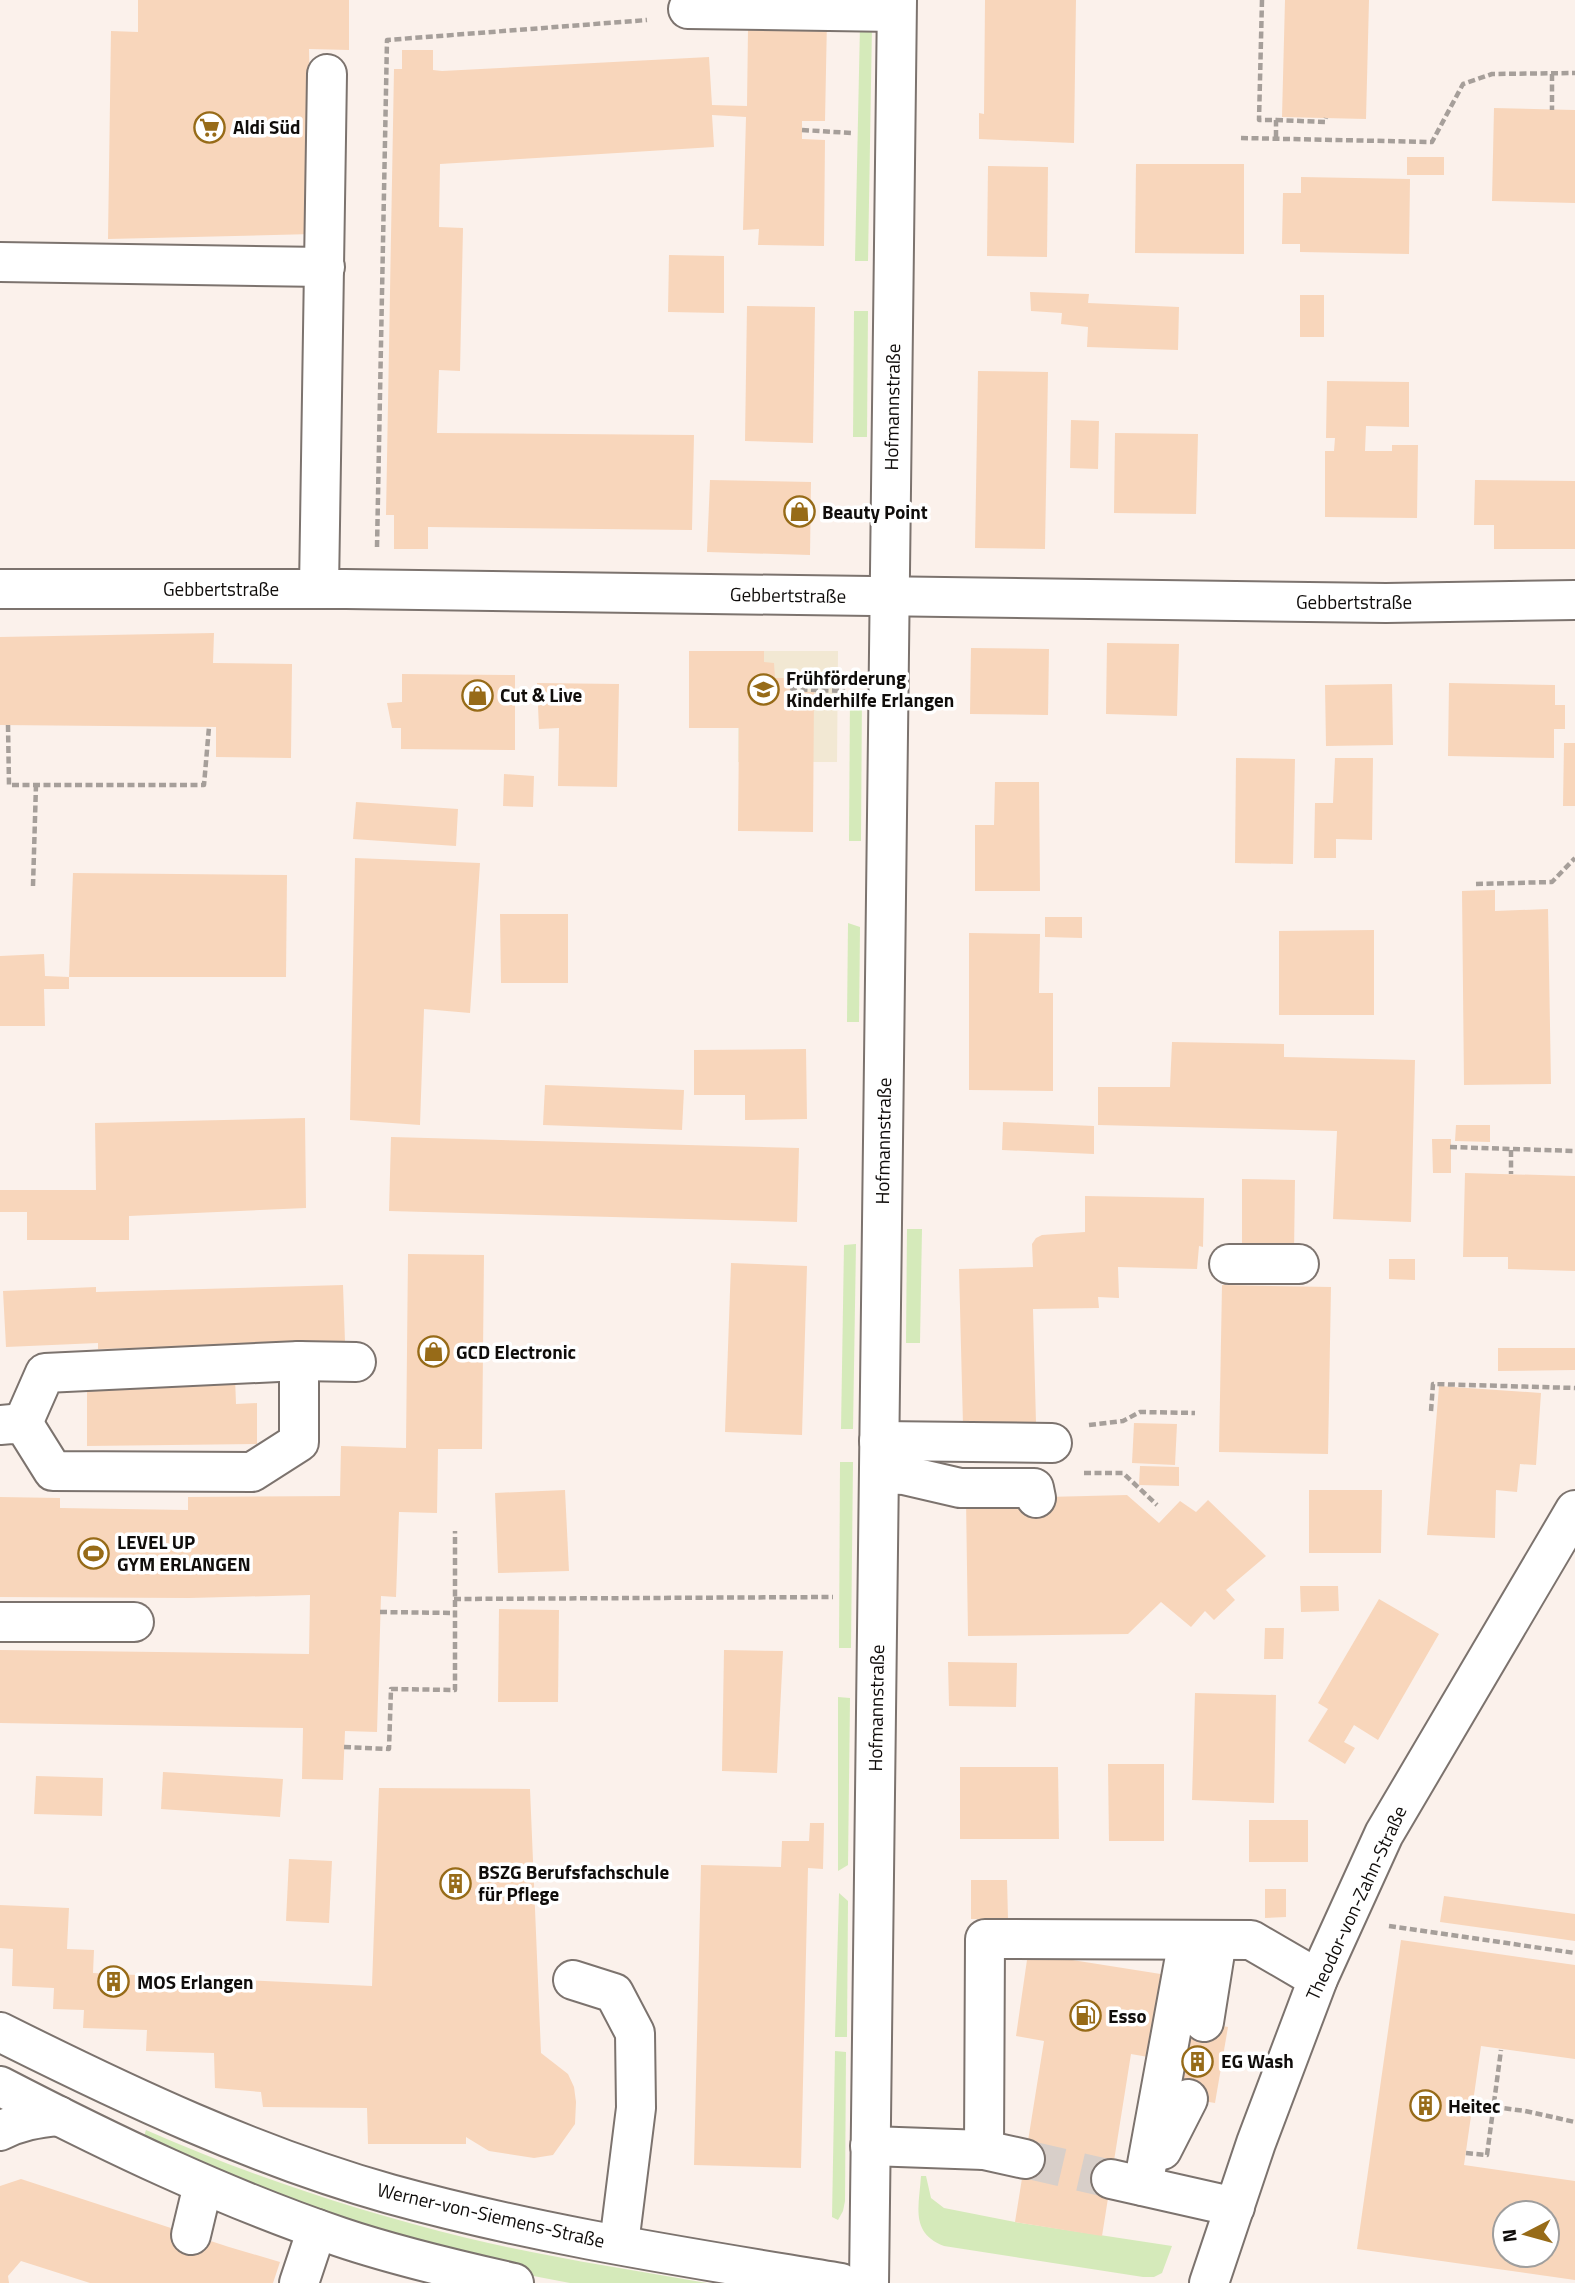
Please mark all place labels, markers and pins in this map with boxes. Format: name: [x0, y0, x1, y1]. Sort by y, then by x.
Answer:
supermarket icon: Aldi Süd: [193, 110, 227, 144]
place label: Aldi Süd: [233, 112, 300, 141]
shop icon: Beauty Point: [782, 495, 816, 529]
place label: Beauty Point: [822, 497, 928, 526]
place label: Frühförderung Kinderhilfe Erlangen: [786, 663, 954, 714]
school or university icon: Frühförderung Kinderhilfe Erlangen: [746, 672, 780, 706]
shop icon: Cut & Live: [460, 678, 494, 712]
place label: Cut & Live: [500, 680, 583, 709]
shop icon: GCD Electronic: [416, 1335, 450, 1369]
place label: GCD Electronic: [456, 1337, 576, 1366]
place label: LEVEL UP GYM ERLANGEN: [117, 1527, 251, 1578]
sports icon: LEVEL UP GYM ERLANGEN: [77, 1536, 111, 1570]
place label: BSZG Berufsfachschule für Pflege: [478, 1857, 669, 1908]
building icon: BSZG Berufsfachschule für Pflege: [438, 1866, 472, 1900]
building icon: MOS Erlangen: [97, 1965, 131, 1999]
place label: MOS Erlangen: [137, 1967, 254, 1996]
fuel station icon: Esso: [1068, 1999, 1102, 2033]
place label: Esso: [1108, 2001, 1147, 2030]
building icon: EG Wash: [1181, 2044, 1215, 2078]
place label: EG Wash: [1221, 2046, 1294, 2075]
building icon: Heitec: [1408, 2089, 1442, 2123]
place label: Heitec: [1448, 2091, 1500, 2120]

